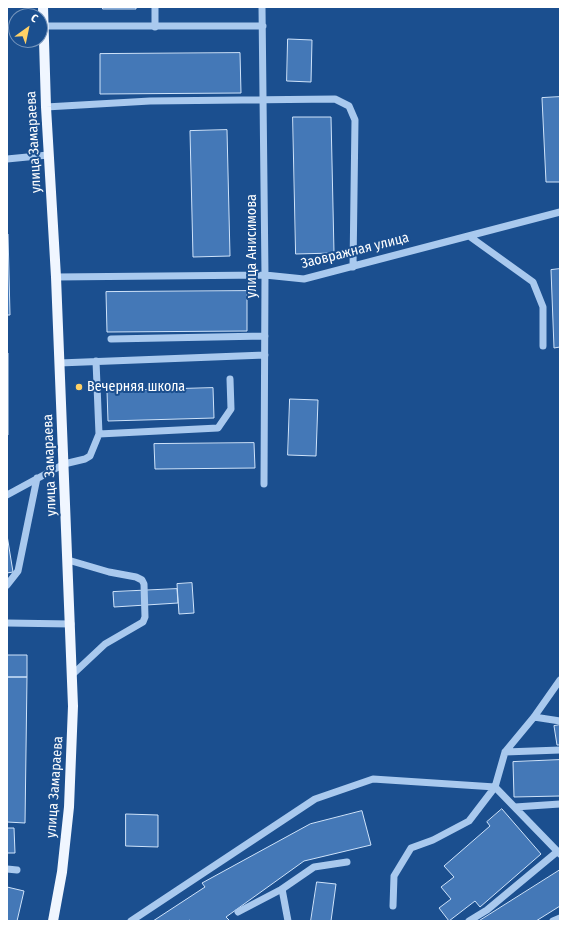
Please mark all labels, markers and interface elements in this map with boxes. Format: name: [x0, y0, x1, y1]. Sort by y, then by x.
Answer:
north arrow: [8, 8, 48, 48]
text: С: [28, 11, 40, 25]
street label: улица Замараева: [23, 91, 45, 193]
street label: улица Анисимова: [244, 194, 260, 298]
street label: Заовражная улица: [299, 229, 411, 273]
place label: Вечерняя школа: [87, 379, 185, 395]
marker: Вечерняя школа: [74, 382, 84, 392]
street label: улица Замараева: [40, 414, 60, 516]
street label: улица Замараева: [43, 735, 67, 839]

